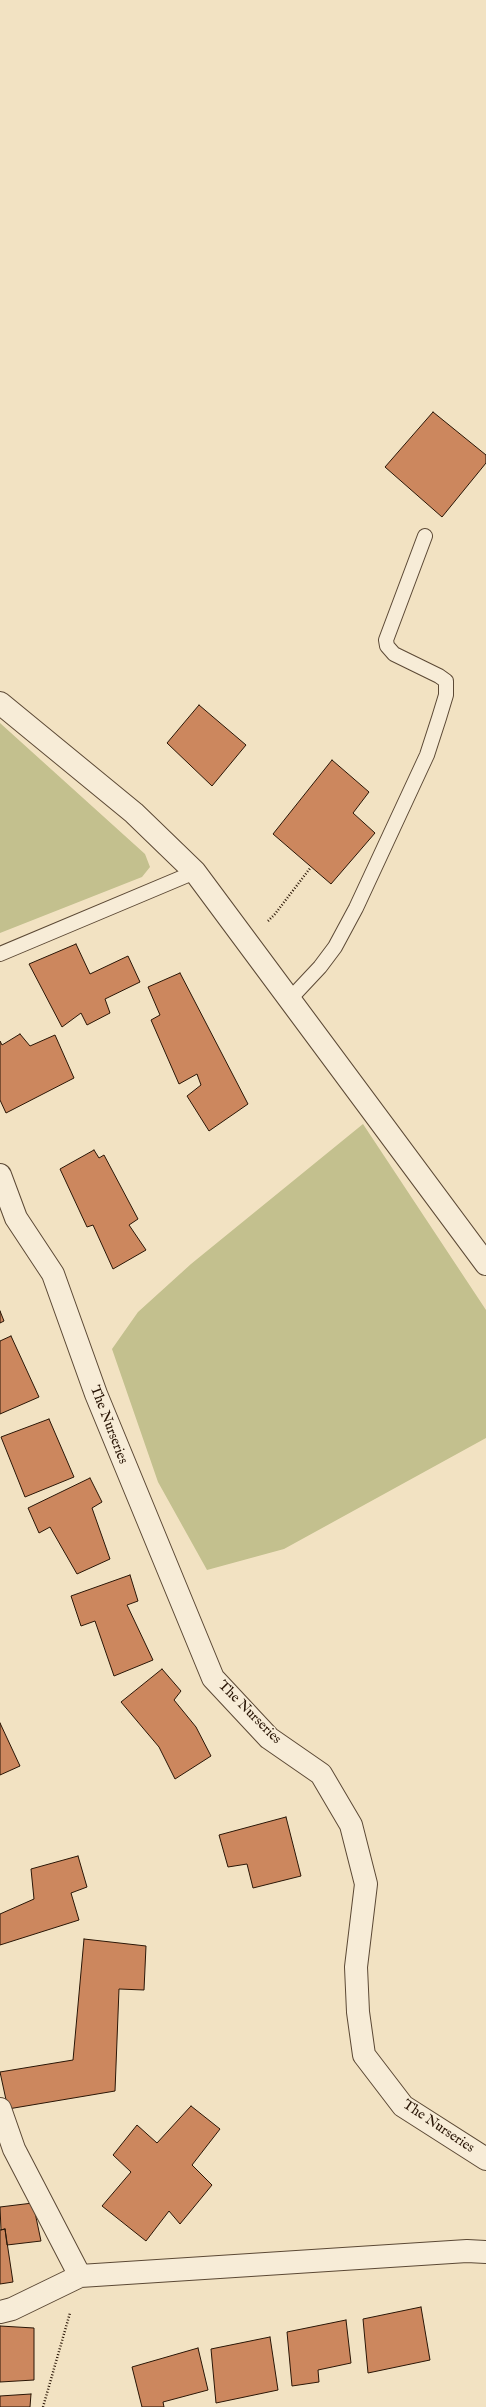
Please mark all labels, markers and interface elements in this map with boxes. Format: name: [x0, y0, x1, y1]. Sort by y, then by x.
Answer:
street label: The Nurseries: [85, 1383, 131, 1467]
street label: The Nurseries: [214, 1678, 284, 1748]
street label: The Nurseries: [399, 2097, 477, 2157]

